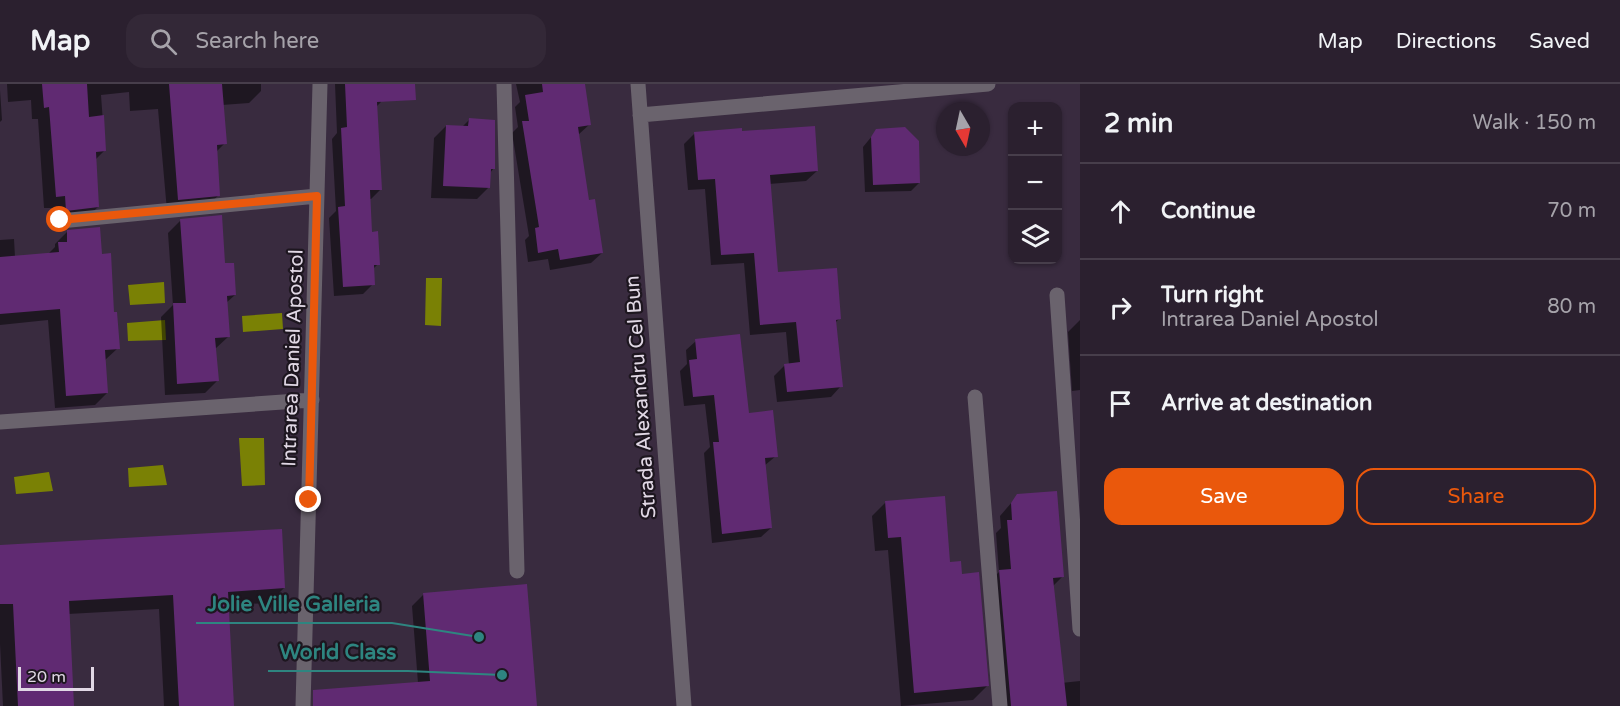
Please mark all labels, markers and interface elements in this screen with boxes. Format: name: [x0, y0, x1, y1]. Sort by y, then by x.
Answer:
search box: [126, 14, 546, 68]
text: Map: [30, 24, 90, 58]
icon: search: [147, 25, 180, 58]
text: Search here: [195, 28, 319, 54]
text: Map: [1317, 29, 1363, 54]
text: Directions: [1396, 29, 1496, 54]
text: Saved: [1529, 29, 1590, 54]
north arrow: [936, 102, 990, 156]
map controls: [1008, 102, 1062, 264]
button: +: [1008, 102, 1062, 156]
text: 2 min: [1104, 108, 1173, 139]
text: Walk · 150 m: [1473, 111, 1596, 135]
button: −: [1008, 156, 1062, 210]
icon: ahead: [1104, 195, 1137, 228]
text: Continue: [1161, 198, 1256, 224]
text: 70 m: [1547, 199, 1596, 223]
route start: [46, 206, 72, 232]
button: layers: [1008, 210, 1062, 264]
street label: Intrarea Daniel Apostol: [277, 249, 309, 467]
street label: Strada Alexandru Cel Bun: [621, 275, 661, 519]
text: Turn right: [1161, 282, 1263, 308]
icon: right: [1104, 291, 1137, 324]
text: 80 m: [1547, 295, 1596, 319]
text: Intrarea Daniel Apostol: [1161, 308, 1379, 332]
icon: arrive: [1104, 387, 1137, 420]
text: Arrive at destination: [1161, 390, 1372, 416]
button: Save: [1104, 468, 1344, 525]
button: Share: [1356, 468, 1596, 525]
route end: [295, 486, 321, 512]
callout: Jolie Ville Galleria: [196, 584, 392, 623]
text: Jolie Ville Galleria: [207, 592, 380, 617]
callout: World Class: [268, 632, 408, 671]
text: World Class: [280, 640, 396, 665]
scale bar: [18, 664, 94, 692]
text: 20 m: [27, 667, 66, 687]

